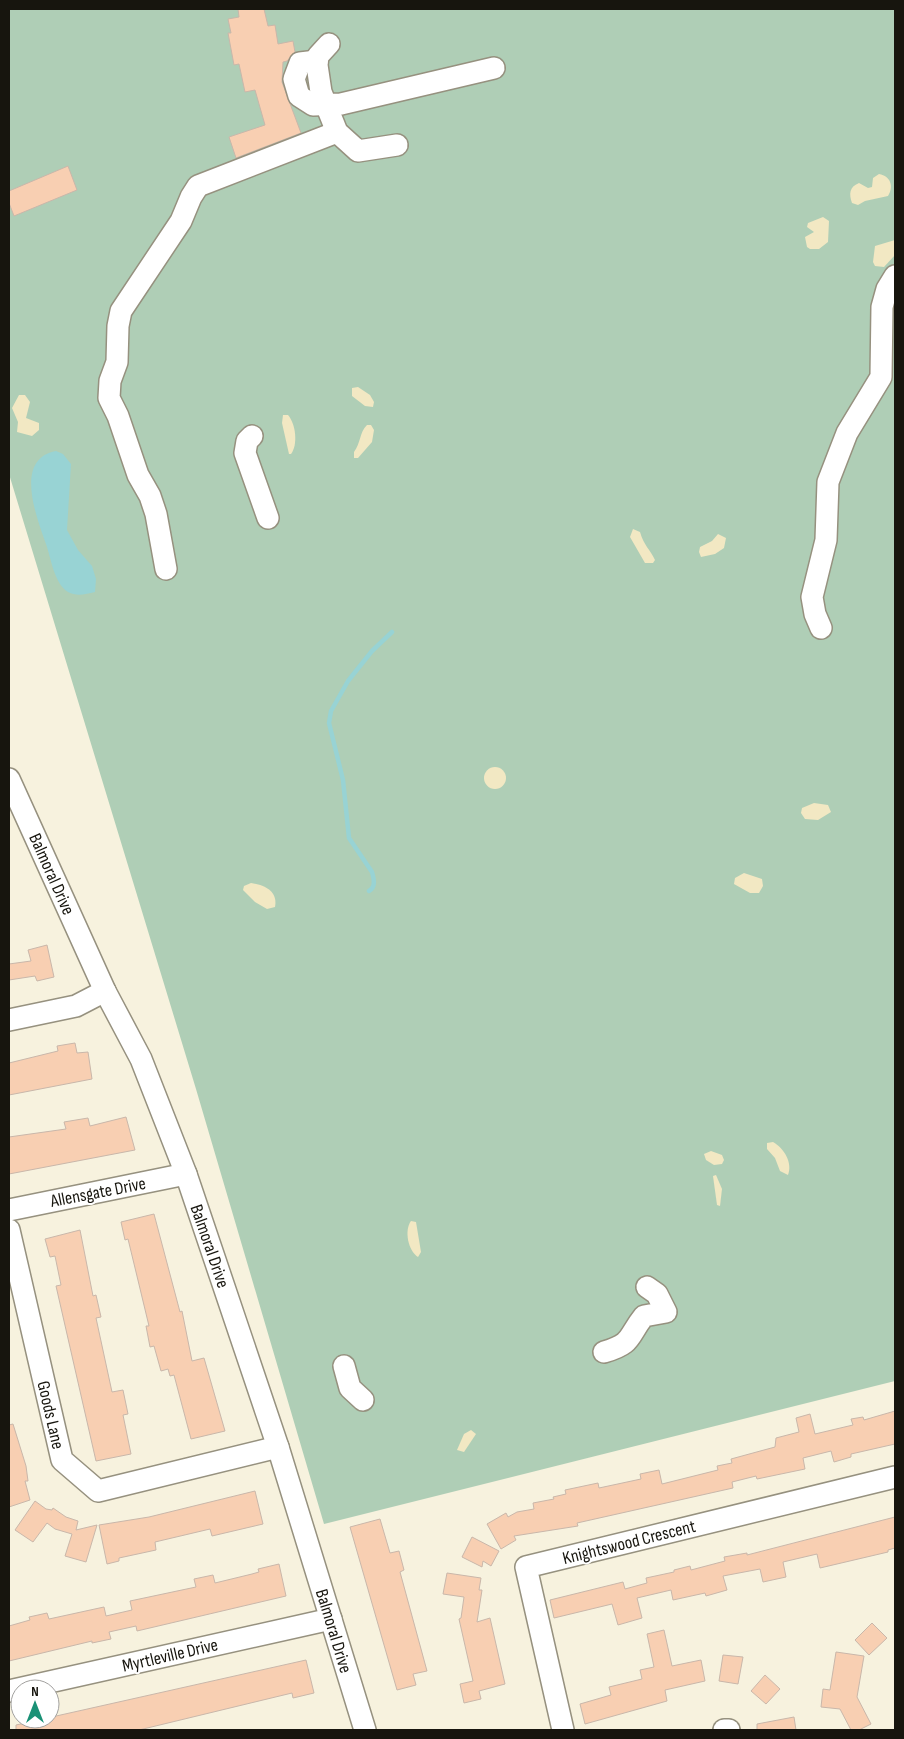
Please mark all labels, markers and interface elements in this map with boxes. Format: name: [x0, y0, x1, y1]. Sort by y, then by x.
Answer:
street label: Balmoral Drive: [24, 830, 79, 918]
street label: Allensgate Drive: [48, 1173, 148, 1212]
street label: Balmoral Drive: [185, 1202, 234, 1291]
street label: Goods Lane: [32, 1379, 69, 1451]
street label: Knightswood Crescent: [560, 1516, 698, 1569]
street label: Balmoral Drive: [311, 1587, 356, 1676]
street label: Myrtleville Drive: [120, 1634, 220, 1677]
north arrow: [10, 1679, 60, 1729]
text: N: [31, 1683, 39, 1700]

